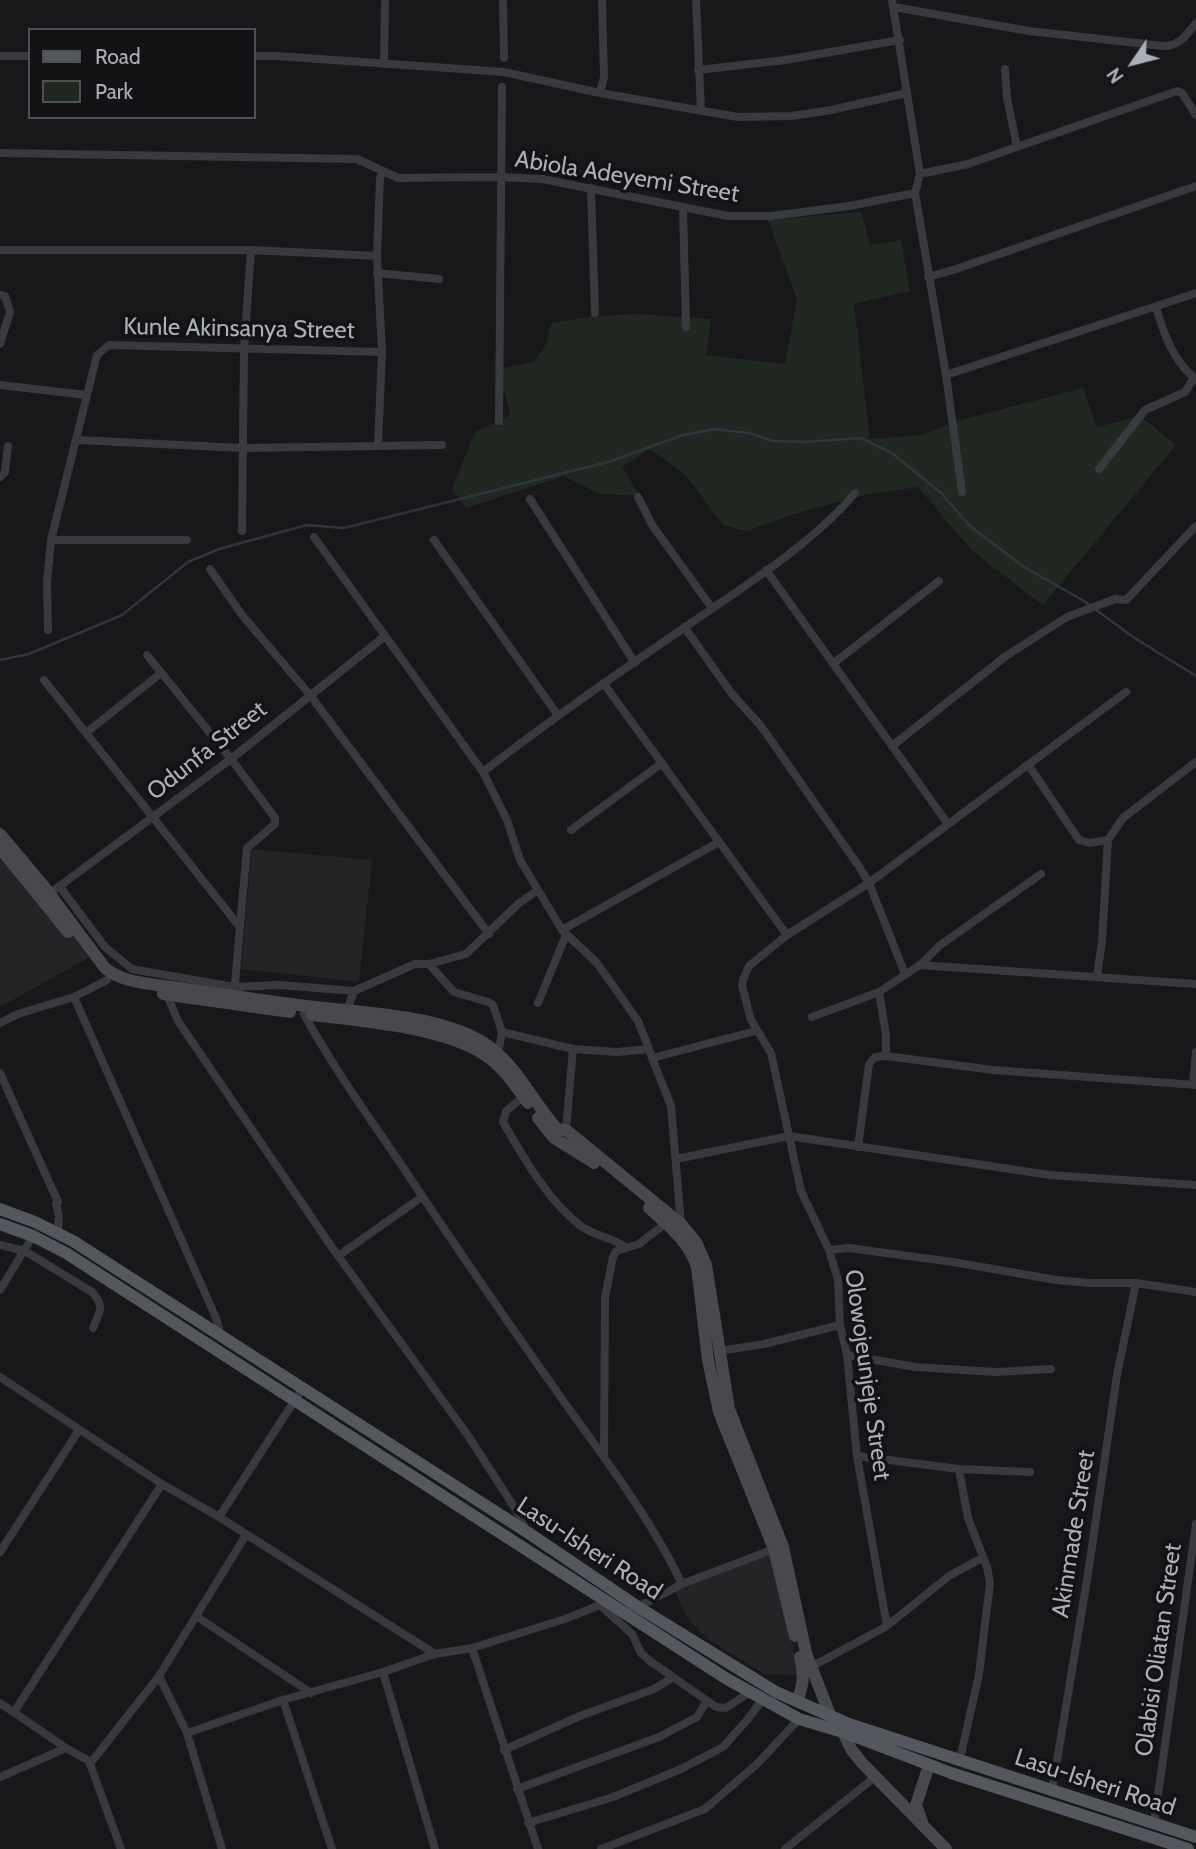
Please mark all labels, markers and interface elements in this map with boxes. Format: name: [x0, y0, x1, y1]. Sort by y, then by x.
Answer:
legend: [28, 28, 256, 119]
north arrow: [1098, 28, 1168, 98]
text: Road: [95, 44, 141, 69]
text: N: [1102, 63, 1129, 87]
text: Park: [95, 79, 133, 104]
street label: Abiola Adeyemi Street: [513, 145, 741, 209]
street label: Kunle Akinsanya Street: [123, 313, 355, 345]
street label: Odunfa Street: [141, 695, 273, 807]
street label: Olowojeunjeje Street: [838, 1268, 896, 1482]
street label: Akinmade Street: [1047, 1448, 1101, 1620]
street label: Lasu-Isheri Road: [511, 1491, 667, 1607]
street label: Olabisi Oliatan Street: [1130, 1542, 1188, 1758]
street label: Lasu-Isheri Road: [1011, 1743, 1179, 1823]

